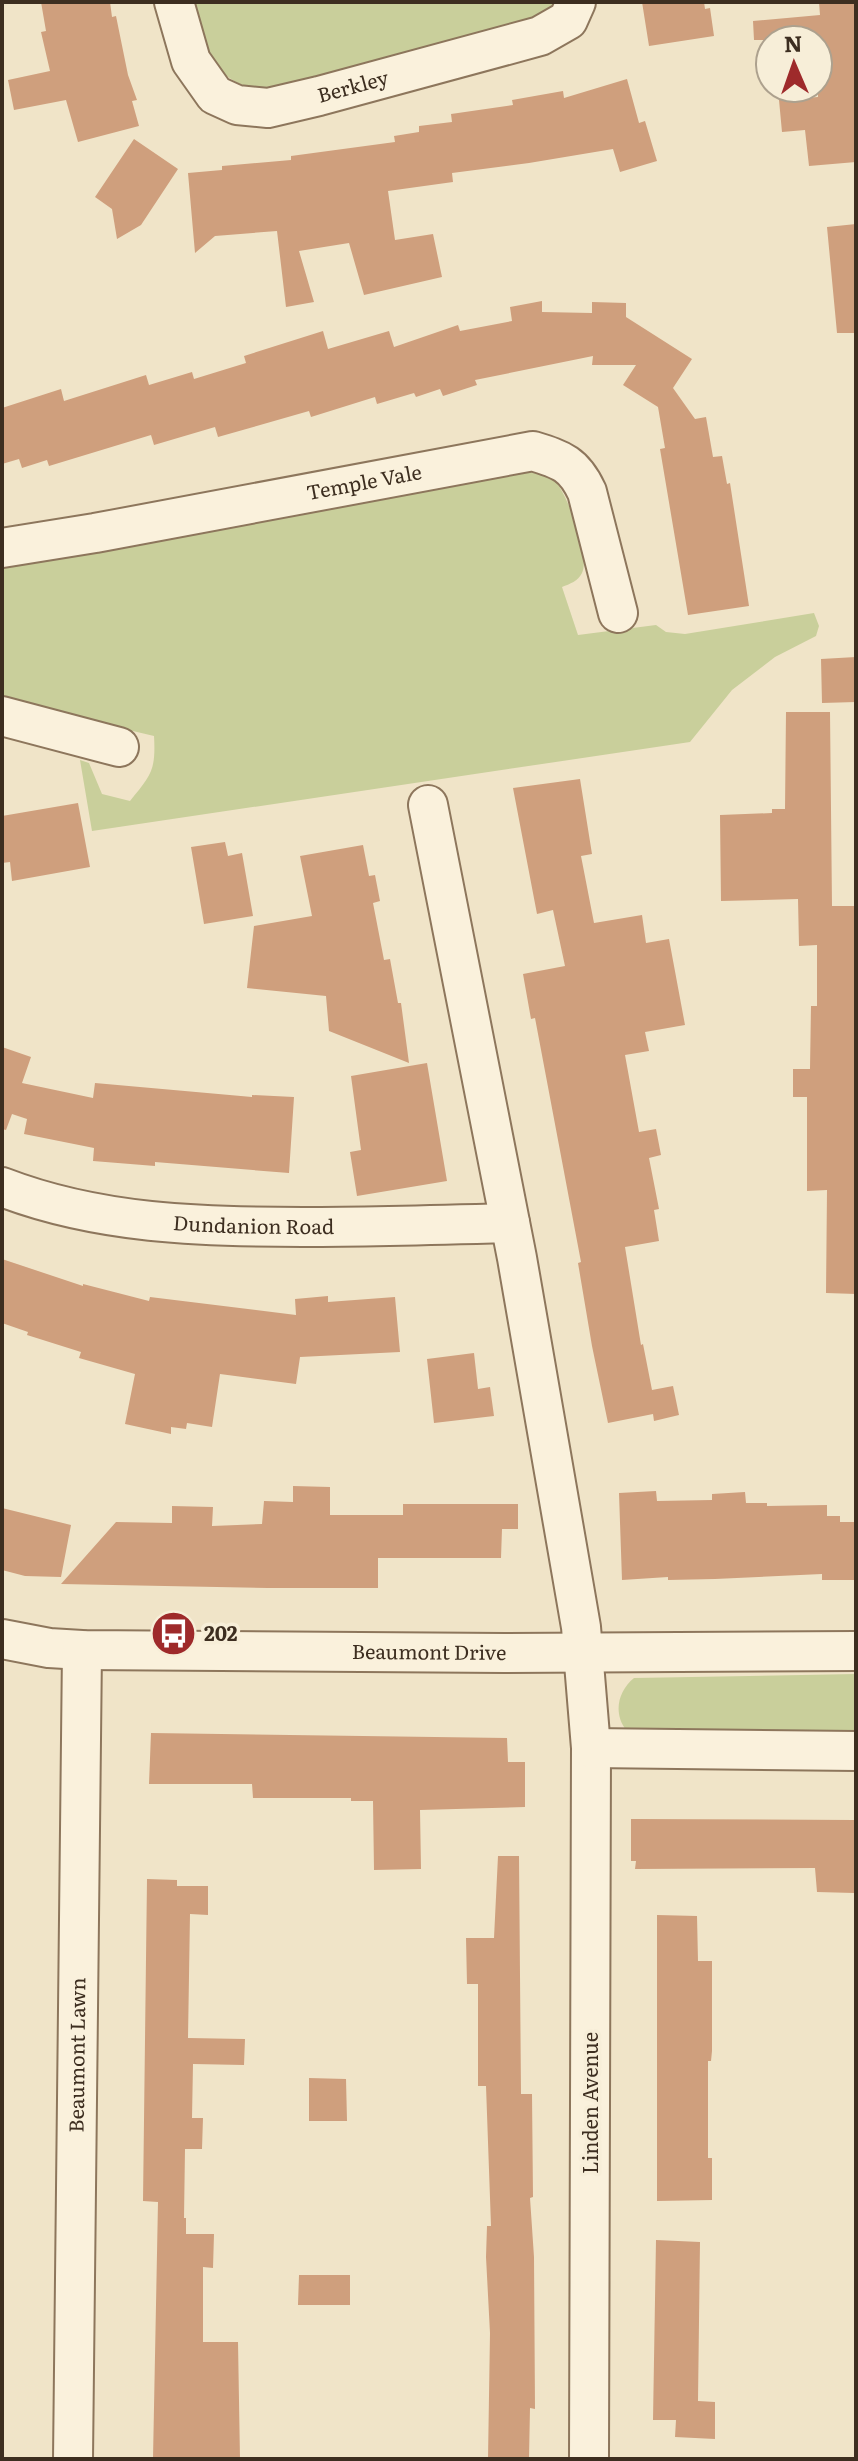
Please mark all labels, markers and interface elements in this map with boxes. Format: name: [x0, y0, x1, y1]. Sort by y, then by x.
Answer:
north arrow: [754, 24, 834, 104]
text: N: [783, 26, 803, 59]
street label: Berkley: [313, 61, 392, 109]
street label: Temple Vale: [304, 455, 424, 506]
street label: Dundanion Road: [172, 1206, 334, 1240]
bus stop icon: 202: [149, 1610, 197, 1658]
place label: 202: [204, 1617, 238, 1647]
street label: Beaumont Drive: [352, 1635, 507, 1666]
street label: Beaumont Lawn: [60, 1977, 91, 2133]
street label: Linden Avenue: [574, 2032, 604, 2174]

